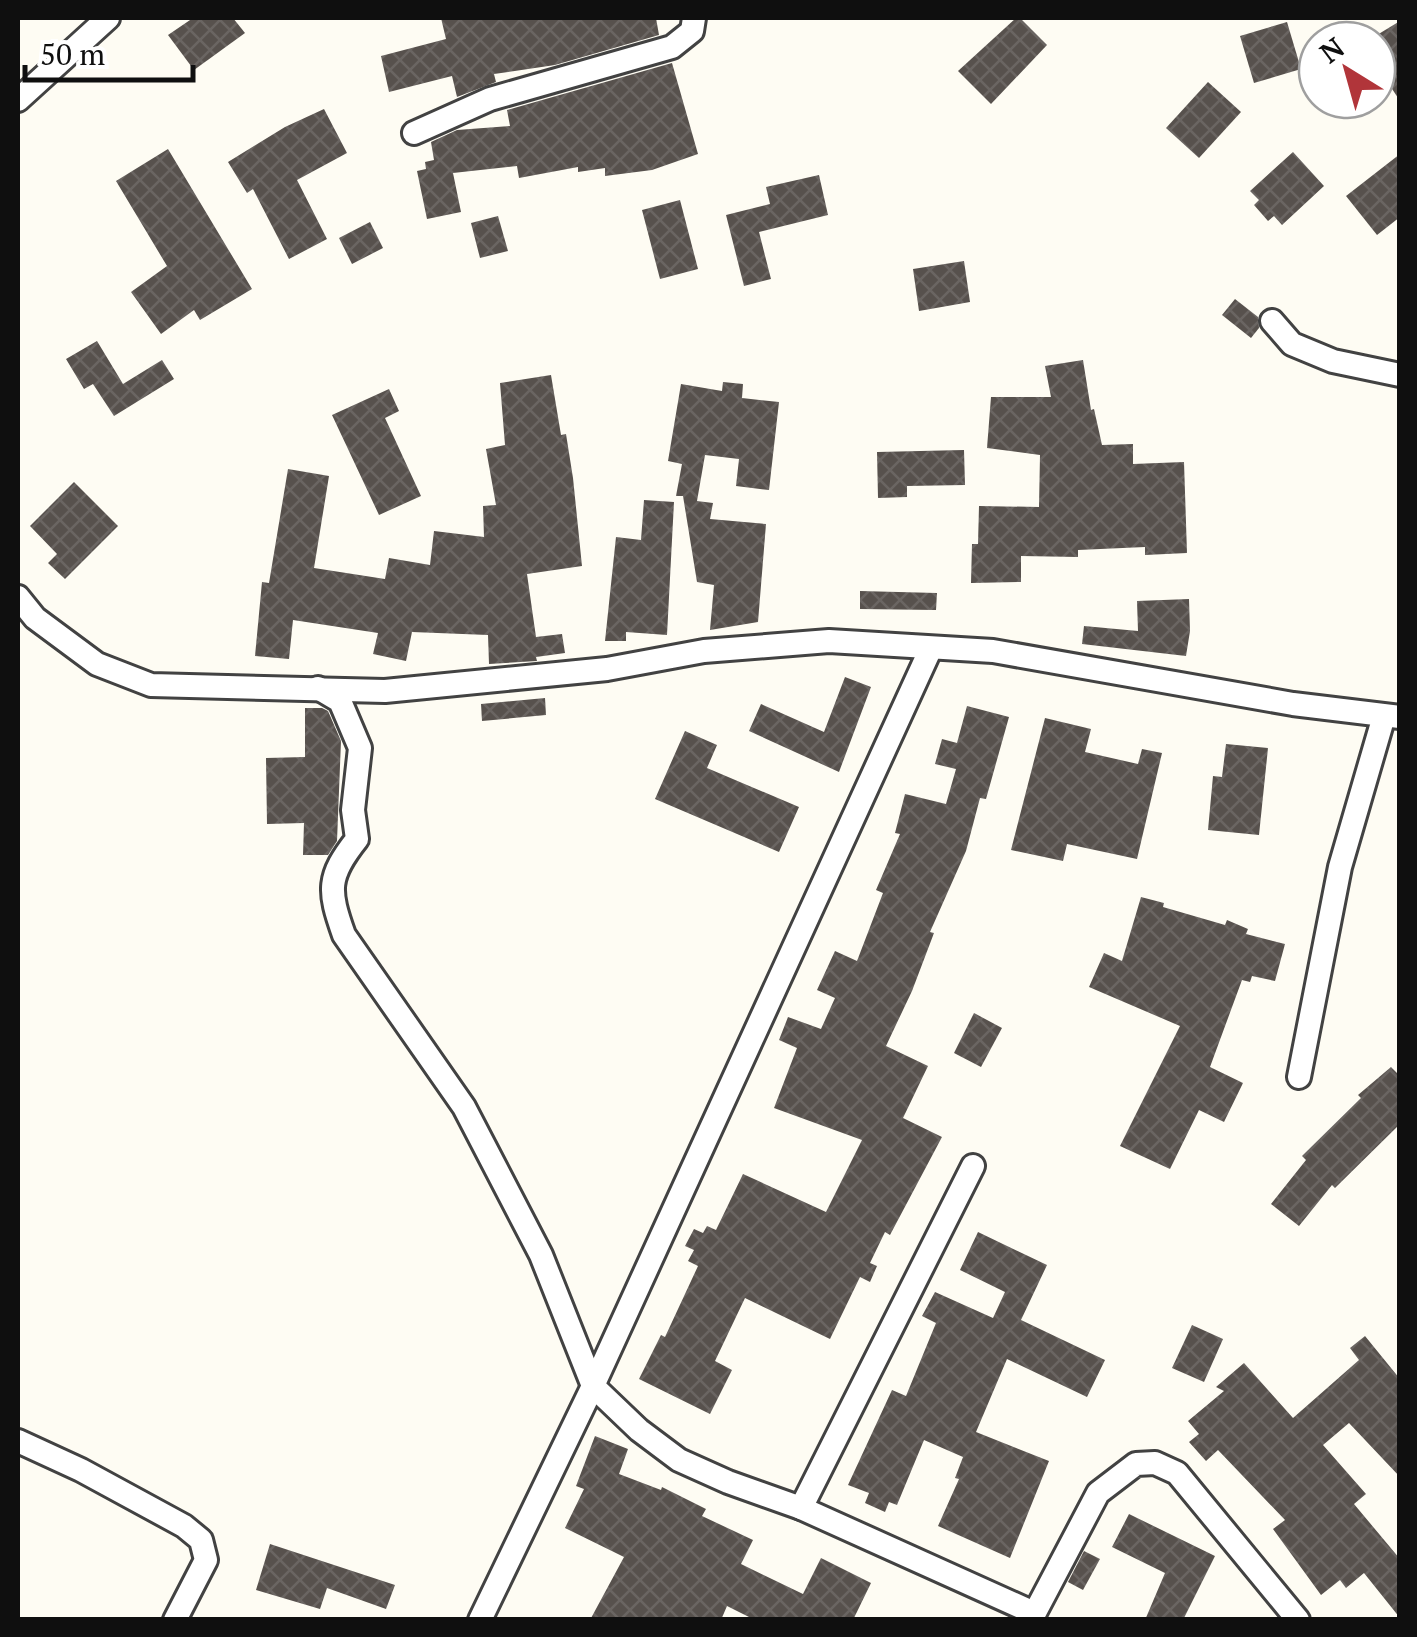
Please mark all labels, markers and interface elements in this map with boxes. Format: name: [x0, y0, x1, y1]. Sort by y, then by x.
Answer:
scale bar: [25, 20, 192, 82]
north arrow: [1297, 20, 1397, 120]
text: N: [1312, 28, 1351, 71]
text: 50 m: [40, 34, 105, 74]

